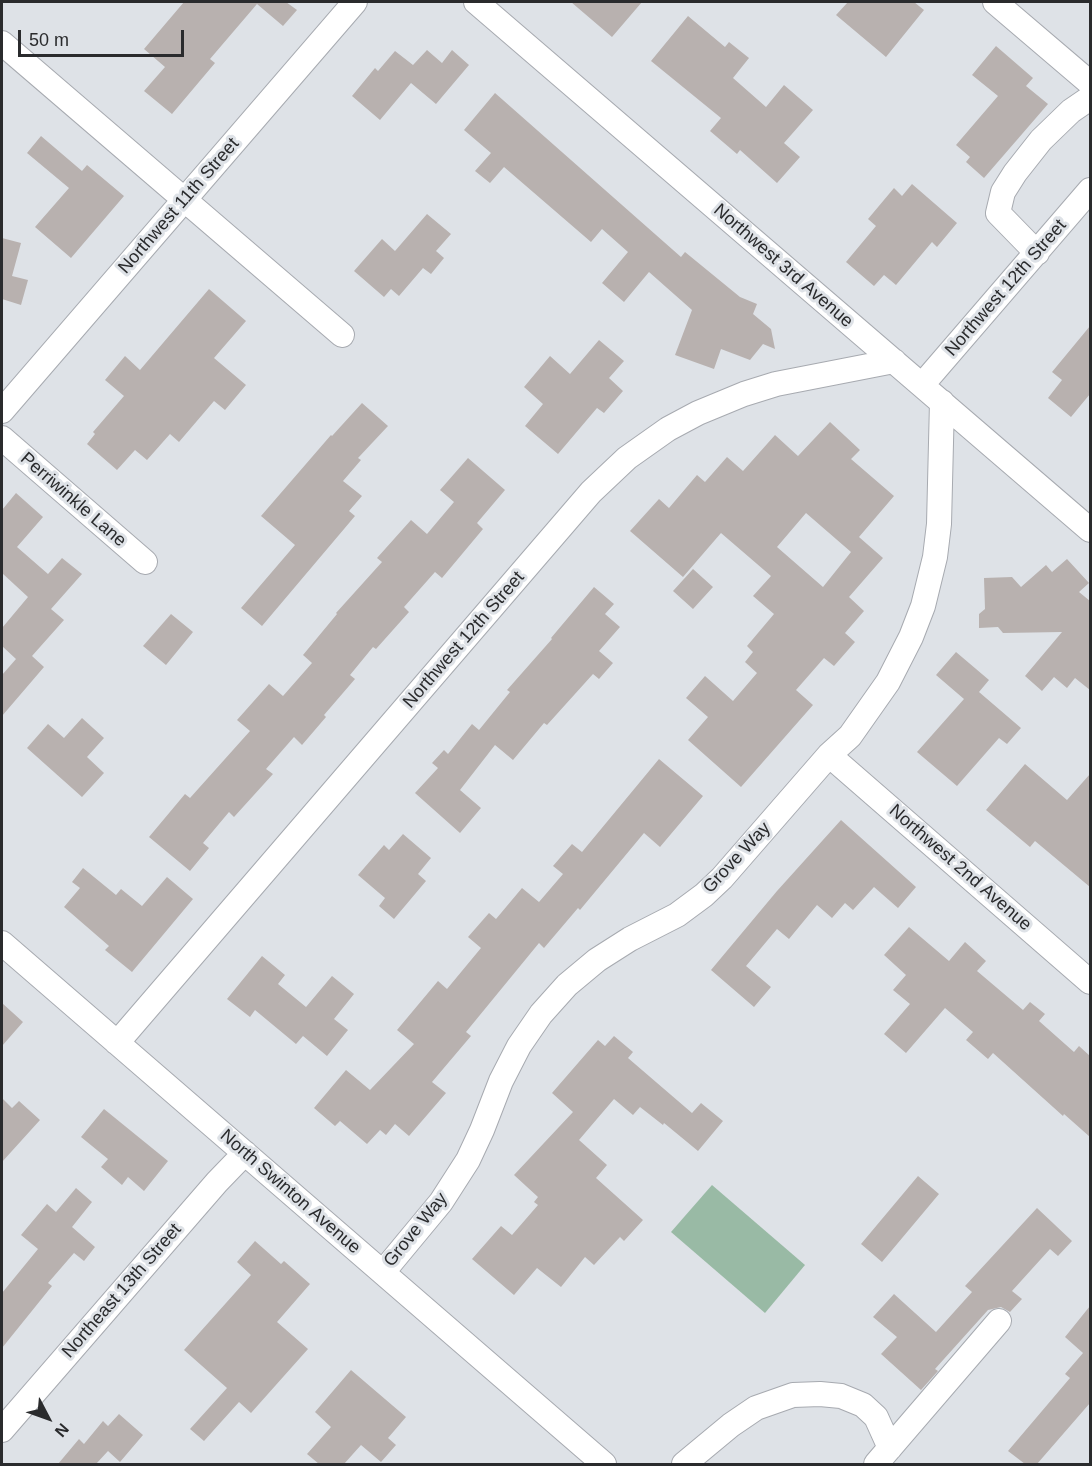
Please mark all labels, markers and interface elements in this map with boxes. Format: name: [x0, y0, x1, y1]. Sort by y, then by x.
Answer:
scale bar: [21, 18, 188, 56]
text: 50 m: [29, 30, 69, 50]
street label: Northwest 11th Street: [114, 134, 244, 278]
street label: Northwest 3rd Avenue: [709, 200, 857, 332]
street label: Northwest 12th Street: [941, 215, 1071, 361]
street label: Perriwinkle Lane: [16, 448, 130, 552]
street label: Northwest 12th Street: [399, 567, 529, 713]
street label: Northwest 2nd Avenue: [884, 800, 1036, 936]
street label: Grove Way: [699, 818, 775, 898]
street label: North Swinton Avenue: [215, 1125, 365, 1259]
street label: Grove Way: [379, 1188, 453, 1272]
street label: Northeast 13th Street: [58, 1219, 186, 1363]
north arrow: [18, 1388, 78, 1448]
text: N: [52, 1420, 72, 1440]

